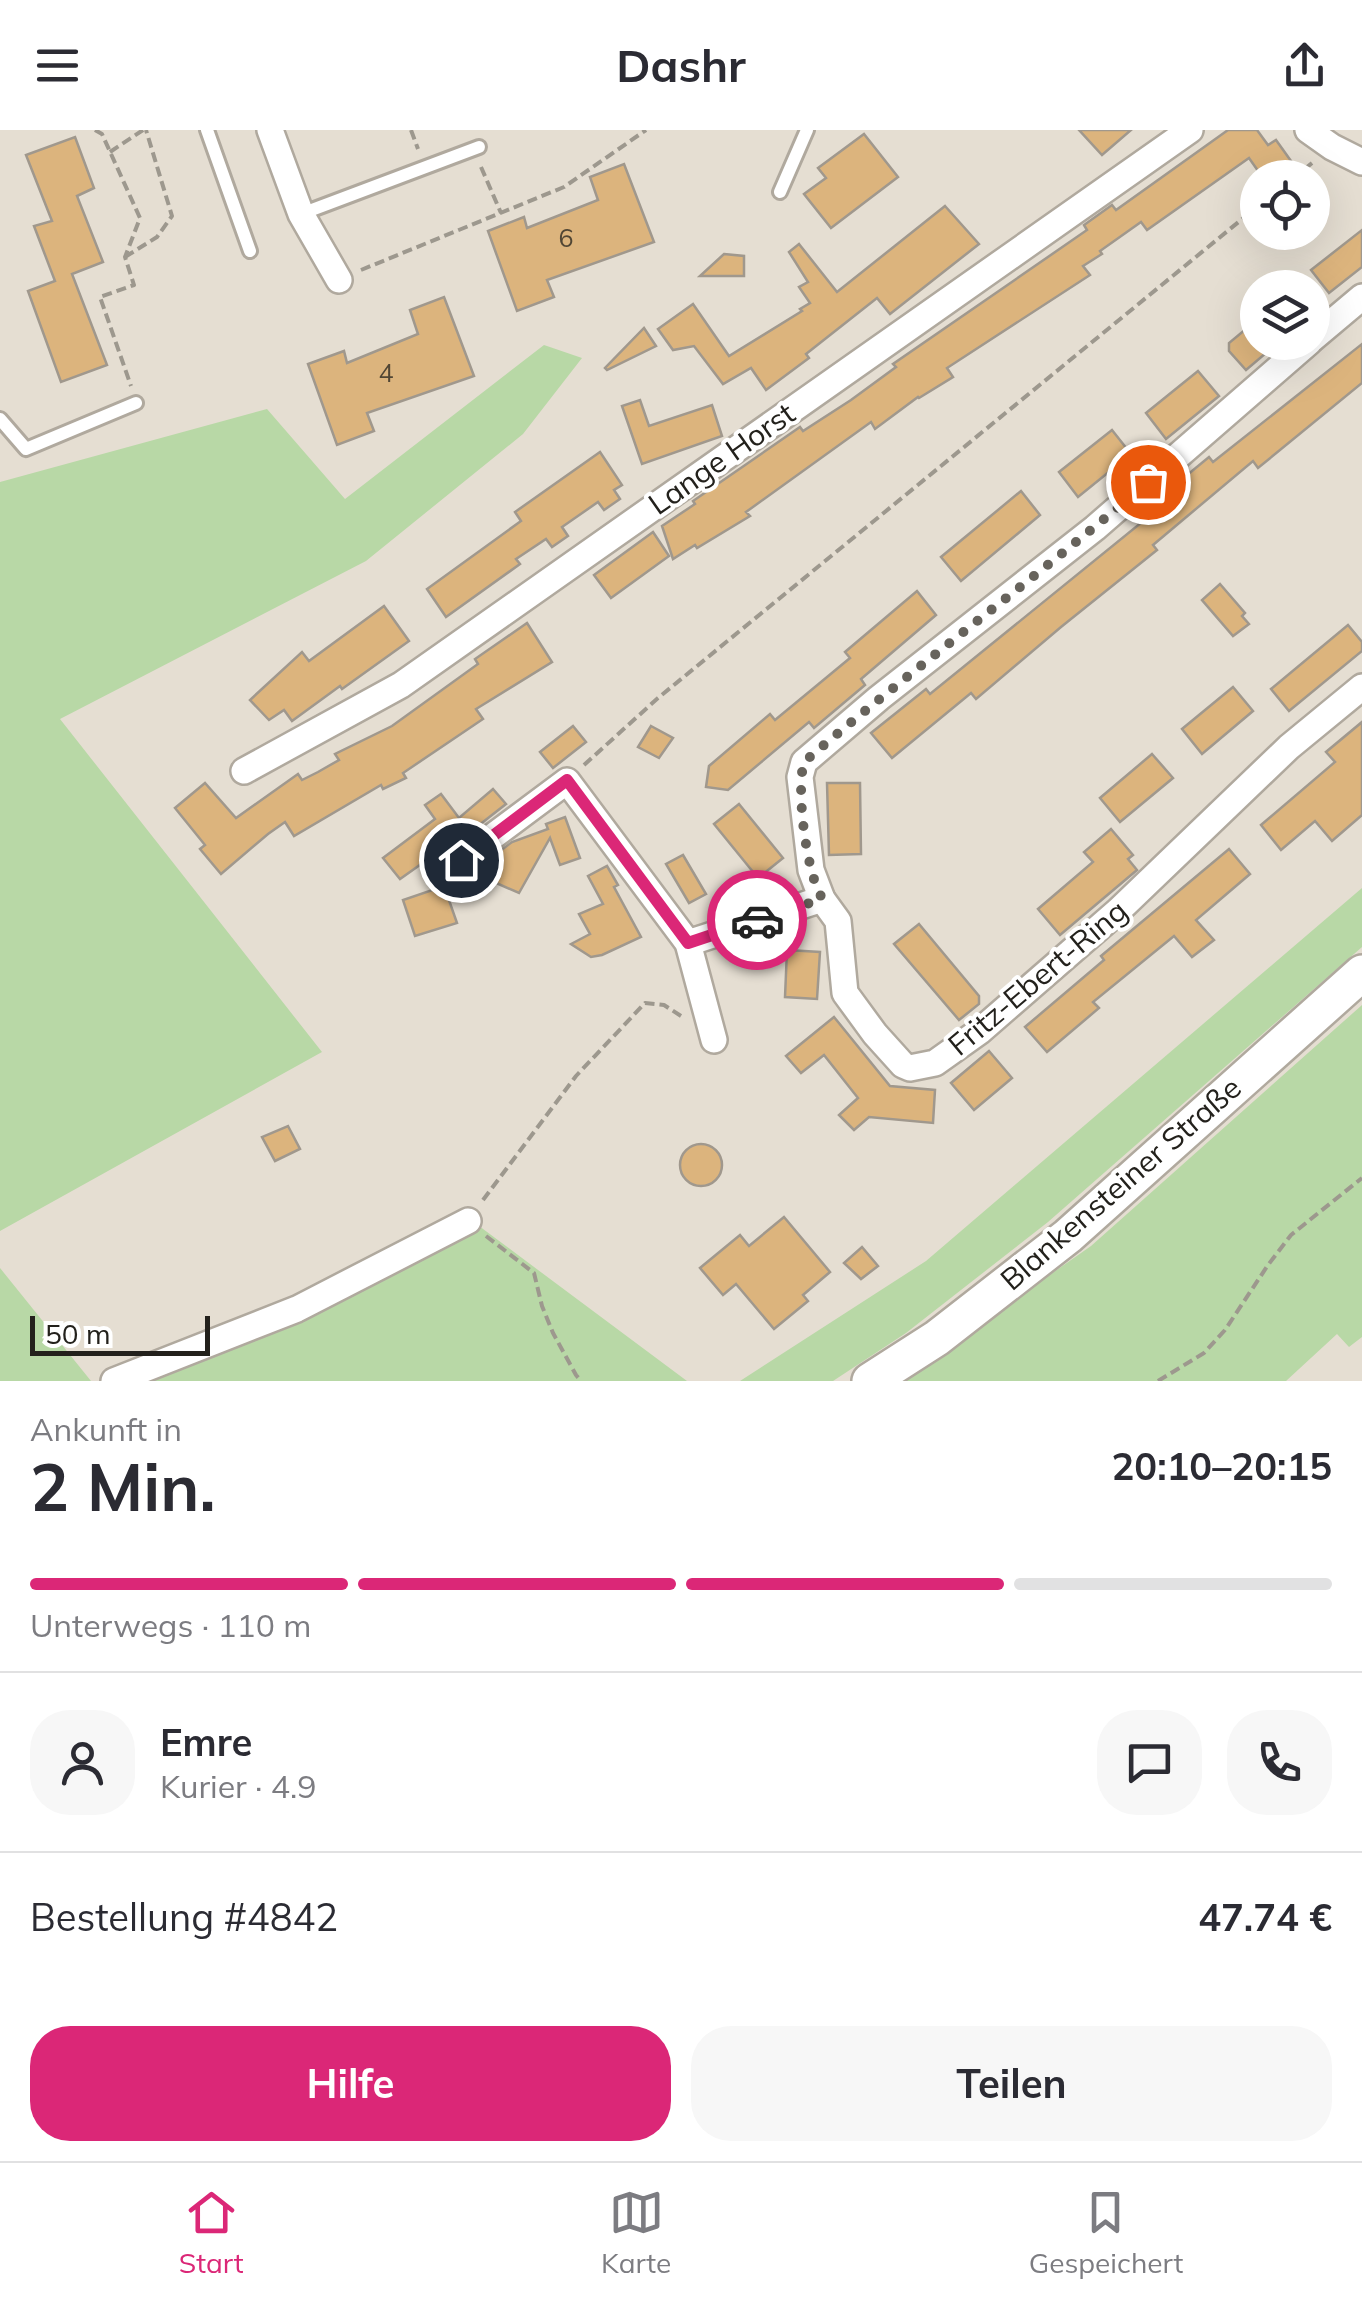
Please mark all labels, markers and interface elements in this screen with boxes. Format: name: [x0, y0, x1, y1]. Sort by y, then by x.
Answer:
text: Dashr: [616, 37, 746, 93]
icon: menu: [30, 38, 85, 93]
icon: share: [1277, 38, 1332, 93]
map controls: [1240, 160, 1330, 360]
button: locate: [1240, 160, 1330, 250]
house number: 6: [558, 222, 574, 253]
button: layers: [1240, 270, 1330, 360]
house number: 4: [378, 357, 394, 388]
street label: Lange Horst: [641, 394, 802, 523]
pin: [1106, 440, 1191, 525]
icon: bag: [1121, 455, 1176, 510]
pin: [419, 818, 504, 903]
icon: home: [434, 833, 489, 888]
courier: [707, 870, 807, 970]
street label: Fritz-Ebert-Ring: [940, 891, 1135, 1063]
icon: car: [730, 893, 785, 948]
street label: Blankensteiner Straße: [992, 1068, 1248, 1298]
scale bar: [30, 1311, 210, 1356]
text: 50 m: [45, 1316, 111, 1351]
text: Ankunft in: [30, 1409, 182, 1449]
text: 20:10–20:15: [1112, 1442, 1332, 1490]
text: 2 Min.: [30, 1446, 216, 1527]
text: Unterwegs · 110 m: [30, 1605, 311, 1645]
button: person: [30, 1710, 135, 1815]
button: chat: [1097, 1710, 1202, 1815]
button: phone: [1227, 1710, 1332, 1815]
text: Emre: [160, 1718, 252, 1766]
text: Kurier · 4.9: [160, 1766, 316, 1806]
text: Bestellung #4842: [30, 1893, 338, 1941]
text: 47.74 €: [1198, 1893, 1332, 1941]
button: Hilfe: [30, 2026, 671, 2141]
button: Teilen: [691, 2026, 1332, 2141]
tab: Start: [179, 2185, 243, 2280]
tab: Karte: [601, 2185, 671, 2280]
tab: Gespeichert: [1029, 2185, 1183, 2280]

